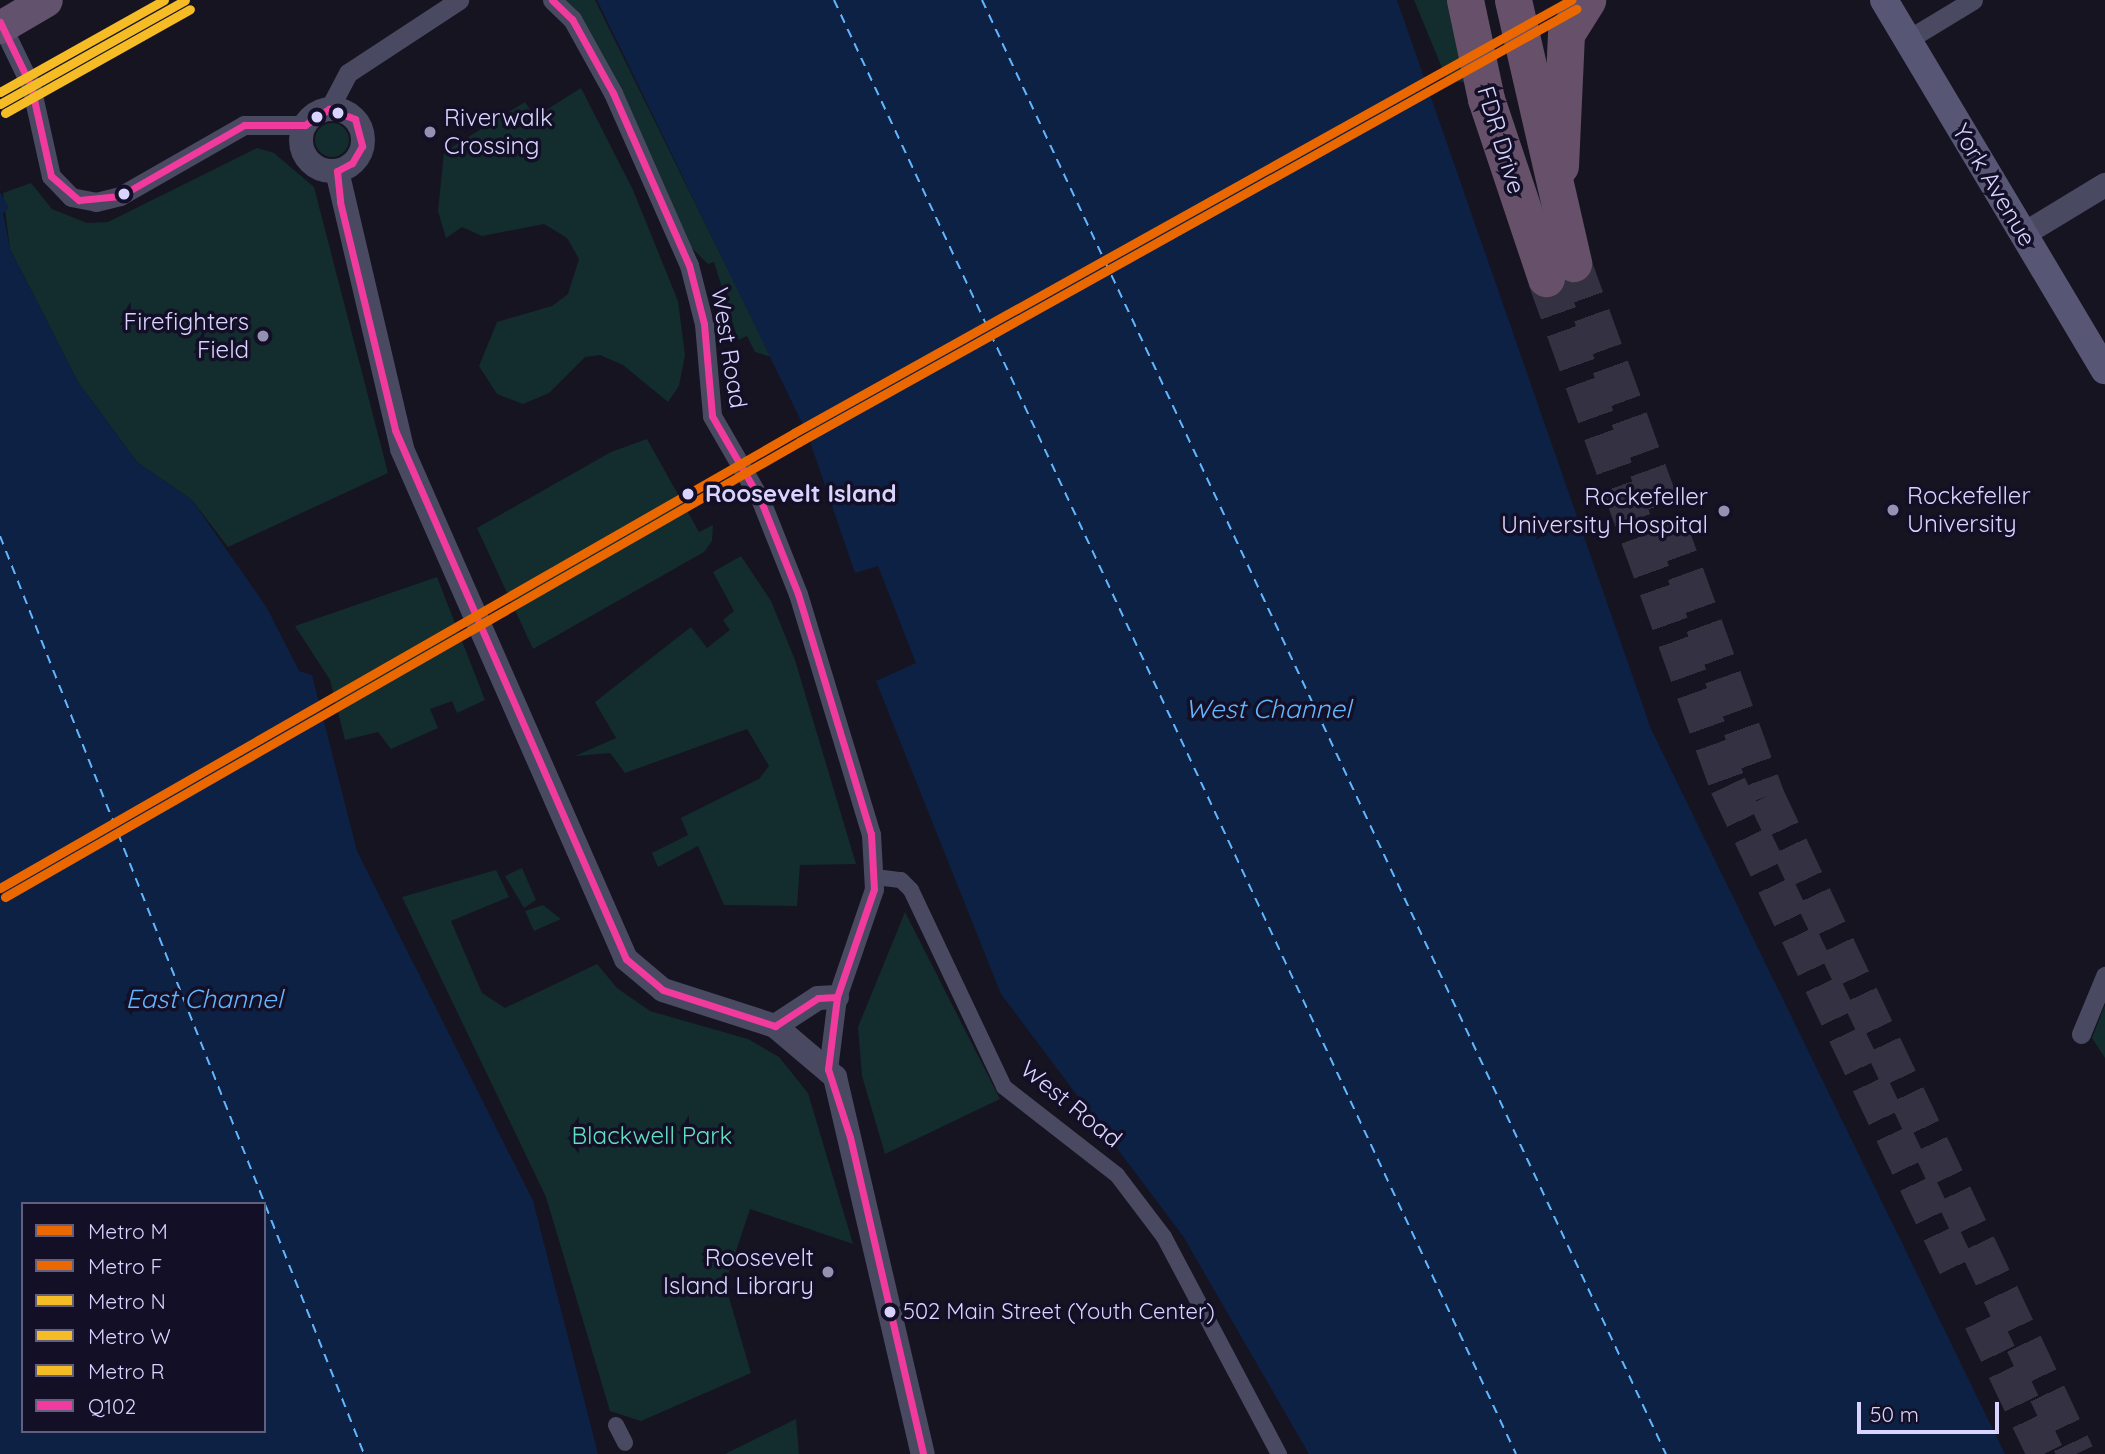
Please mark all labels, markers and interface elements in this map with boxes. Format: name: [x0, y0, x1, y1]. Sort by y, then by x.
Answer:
street label: FDR Drive: [1471, 83, 1531, 197]
place label: Riverwalk Crossing: [444, 104, 553, 160]
unlabelled marker: [331, 106, 345, 120]
unlabelled marker: [310, 110, 324, 124]
street label: York Avenue: [1946, 119, 2042, 251]
marker: Riverwalk Crossing: [422, 124, 438, 140]
unlabelled marker: [117, 187, 131, 201]
street label: West Road: [705, 286, 753, 410]
place label: Firefighters Field: [124, 308, 249, 364]
marker: Firefighters Field: [255, 328, 271, 344]
place label: Roosevelt Island: [705, 480, 896, 508]
place label: Rockefeller University: [1907, 482, 2031, 538]
marker: Roosevelt Island: [677, 483, 699, 505]
place label: Rockefeller University Hospital: [1501, 483, 1708, 539]
marker: Rockefeller University Hospital: [1714, 501, 1734, 521]
marker: Rockefeller University: [1885, 502, 1901, 518]
water label: West Channel: [1185, 693, 1351, 725]
water label: East Channel: [126, 983, 282, 1015]
street label: West Road: [1015, 1054, 1127, 1154]
park label: Blackwell Park: [572, 1122, 732, 1150]
legend: [21, 1202, 266, 1433]
text: Metro M: [88, 1218, 168, 1244]
place label: Roosevelt Island Library: [663, 1244, 814, 1300]
text: Metro F: [88, 1253, 162, 1279]
marker: Roosevelt Island Library: [820, 1264, 836, 1280]
text: Metro N: [88, 1288, 166, 1314]
place label: 502 Main Street (Youth Center): [903, 1299, 1215, 1325]
marker: 502 Main Street (Youth Center): [883, 1305, 897, 1319]
text: Metro W: [88, 1323, 171, 1349]
text: Metro R: [88, 1358, 164, 1384]
scale bar: [1860, 1388, 2002, 1432]
text: Q102: [88, 1393, 136, 1419]
text: 50 m: [1870, 1401, 1919, 1427]

